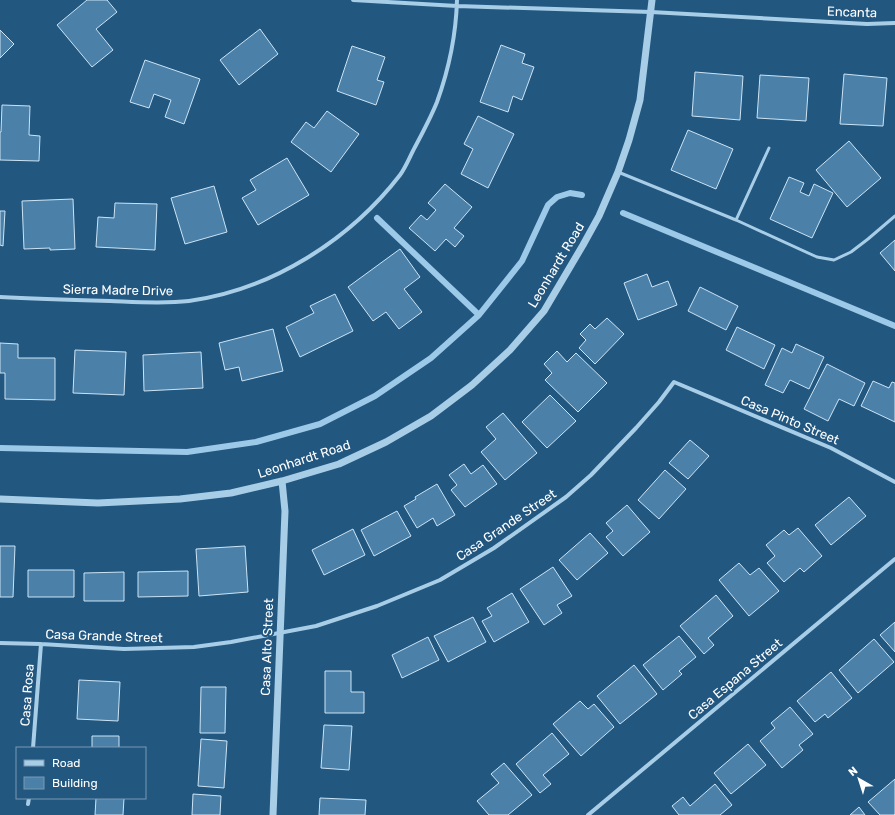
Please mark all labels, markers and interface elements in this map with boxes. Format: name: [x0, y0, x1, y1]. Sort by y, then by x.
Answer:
street label: Encanta: [827, 4, 877, 20]
street label: Leonhardt Road: [525, 220, 587, 310]
street label: Sierra Madre Drive: [63, 282, 173, 298]
street label: Casa Pinto Street: [739, 393, 841, 447]
street label: Leonhardt Road: [256, 437, 352, 481]
street label: Casa Grande Street: [453, 486, 559, 564]
street label: Casa Alto Street: [258, 598, 276, 696]
street label: Casa Grande Street: [45, 626, 163, 646]
street label: Casa Espana Street: [685, 635, 785, 723]
street label: Casa Rosa: [17, 663, 37, 727]
legend: [16, 747, 146, 799]
text: Road: [52, 756, 80, 770]
north arrow: [839, 759, 879, 799]
text: N: [846, 764, 860, 779]
text: Building: [52, 776, 98, 790]

